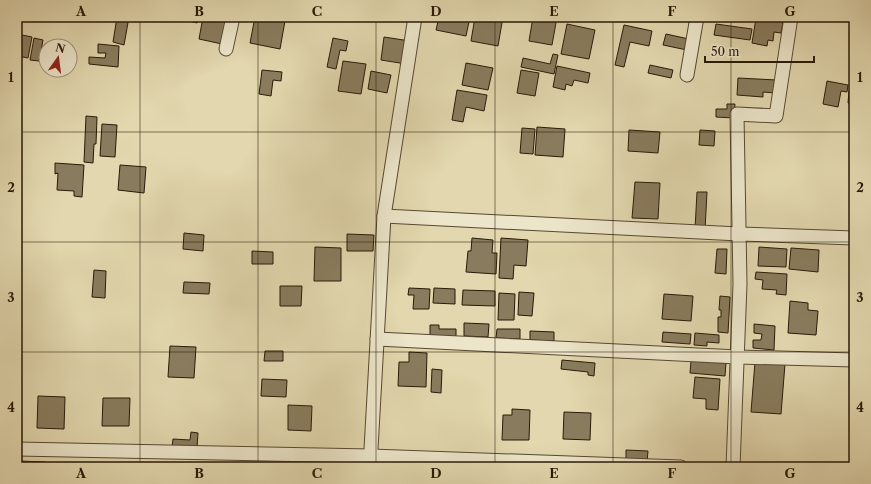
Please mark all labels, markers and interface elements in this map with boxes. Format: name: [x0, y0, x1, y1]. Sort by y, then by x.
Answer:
text: A: [75, 3, 87, 19]
text: B: [194, 3, 204, 19]
text: C: [312, 3, 322, 19]
text: D: [430, 3, 442, 19]
text: E: [549, 3, 559, 19]
text: F: [668, 3, 677, 19]
text: G: [784, 3, 796, 19]
north arrow: [38, 38, 78, 78]
scale bar: [705, 38, 814, 64]
text: N: [54, 40, 67, 56]
text: 50 m: [711, 44, 740, 59]
text: 1: [8, 69, 14, 85]
text: 1: [857, 69, 863, 85]
text: 2: [7, 179, 15, 195]
text: 2: [856, 179, 864, 195]
text: 3: [7, 289, 15, 305]
text: 3: [856, 289, 864, 305]
text: 4: [7, 399, 15, 415]
text: 4: [856, 399, 864, 415]
text: A: [75, 465, 87, 481]
text: B: [194, 465, 204, 481]
text: C: [312, 465, 322, 481]
text: D: [430, 465, 442, 481]
text: E: [549, 465, 559, 481]
text: F: [668, 465, 677, 481]
text: G: [784, 465, 796, 481]

